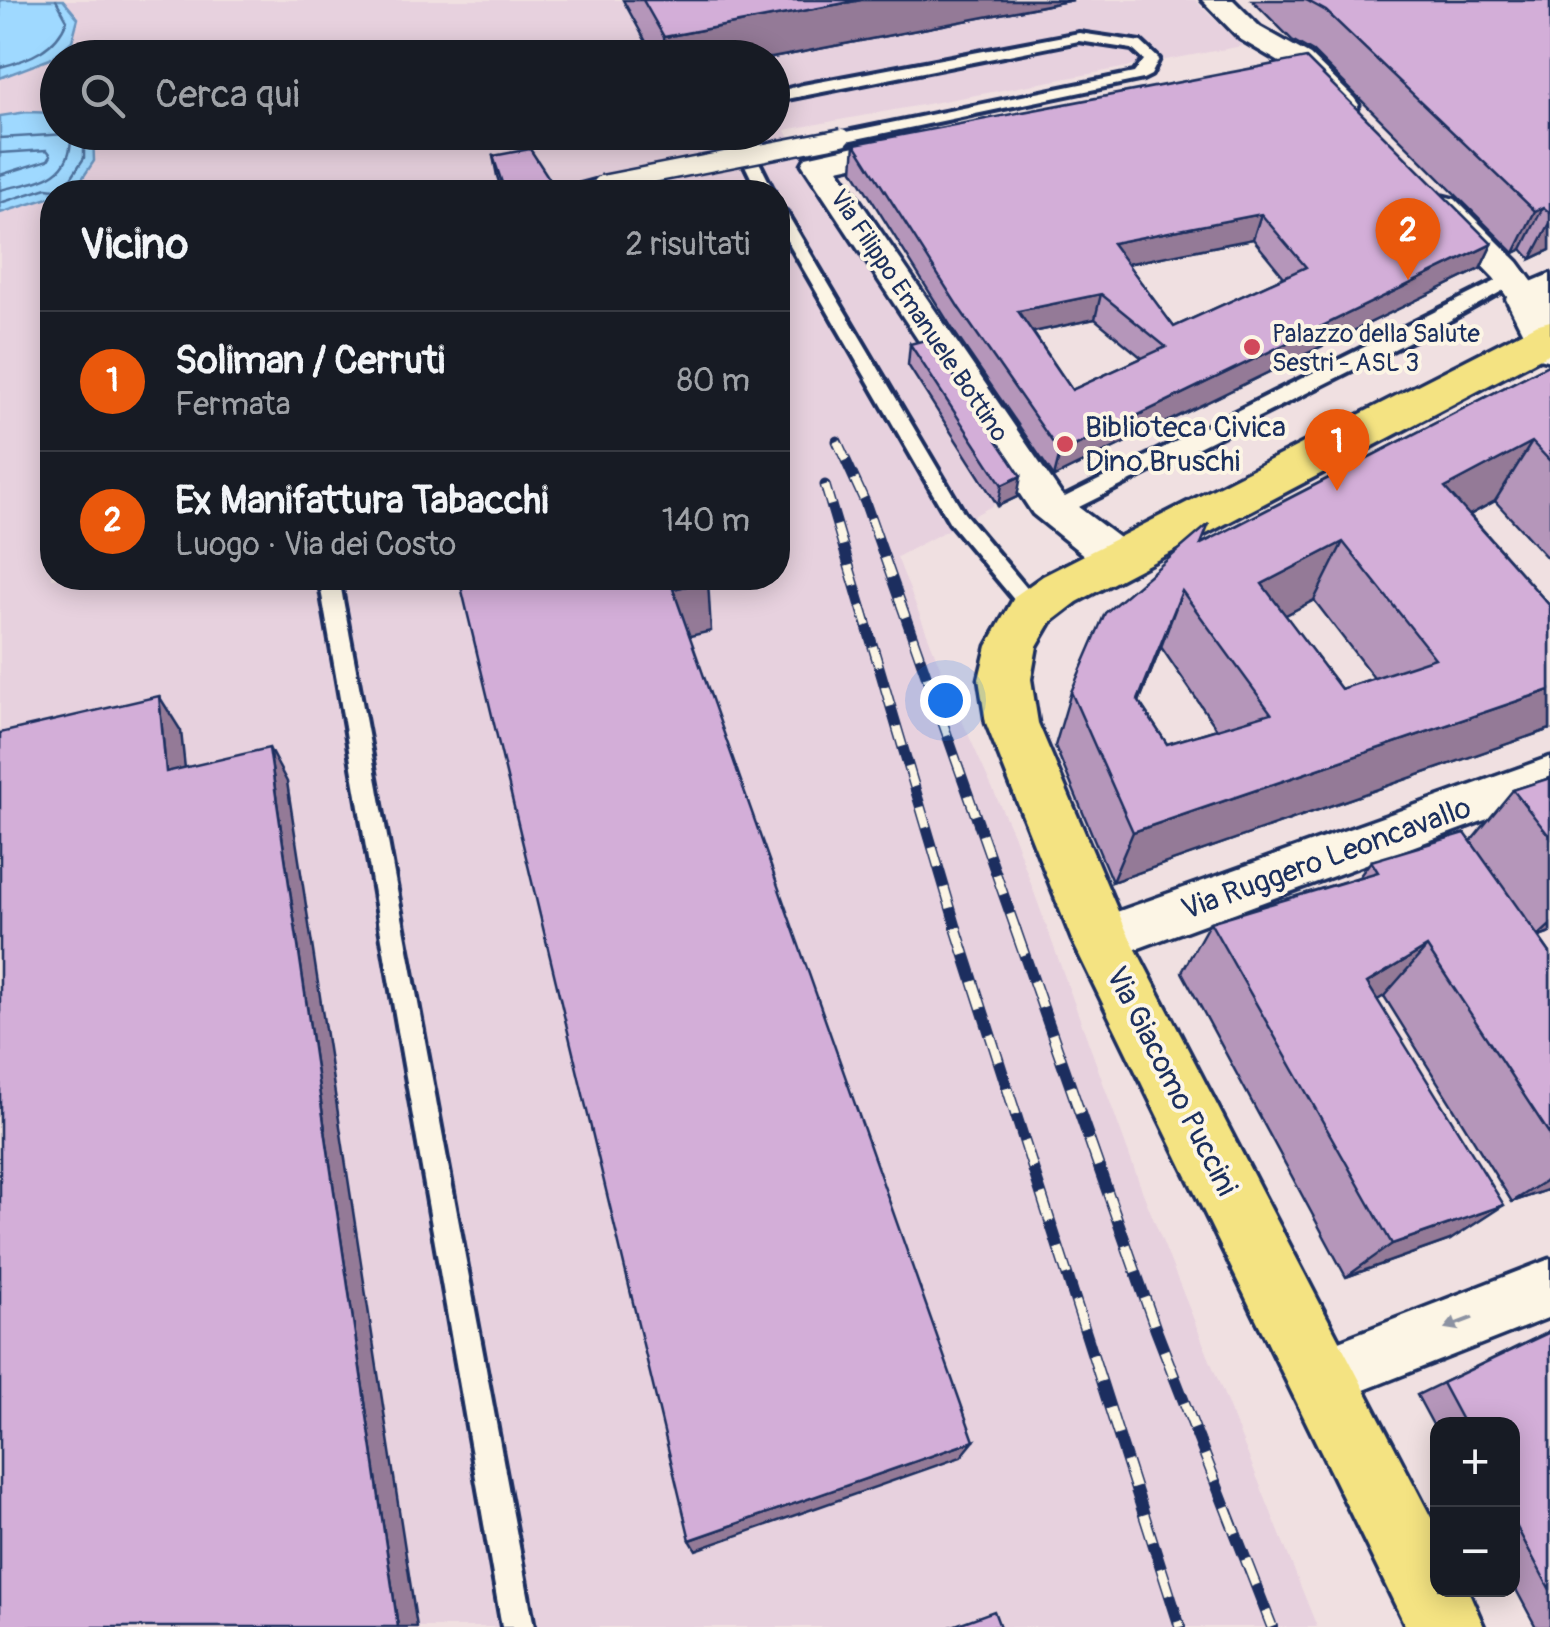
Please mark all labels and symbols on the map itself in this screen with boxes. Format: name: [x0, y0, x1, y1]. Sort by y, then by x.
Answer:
street label: Via Filippo Emanuele Bottino: [823, 184, 1015, 448]
pin: 2: [1376, 198, 1440, 280]
place label: Palazzo della Salute Sestri - ASL 3: [1272, 319, 1480, 379]
marker: Palazzo della Salute Sestri - ASL 3: [1241, 336, 1263, 358]
pin: 1: [1304, 408, 1370, 491]
place label: Biblioteca Civica Dino Bruschi: [1085, 409, 1286, 480]
marker: Biblioteca Civica Dino Bruschi: [1054, 433, 1076, 455]
your location: [920, 675, 971, 726]
street label: Via Ruggero Leoncavallo: [1176, 789, 1476, 928]
street label: Via Giacomo Puccini: [1098, 960, 1245, 1202]
one-way arrow: [1444, 1316, 1474, 1331]

